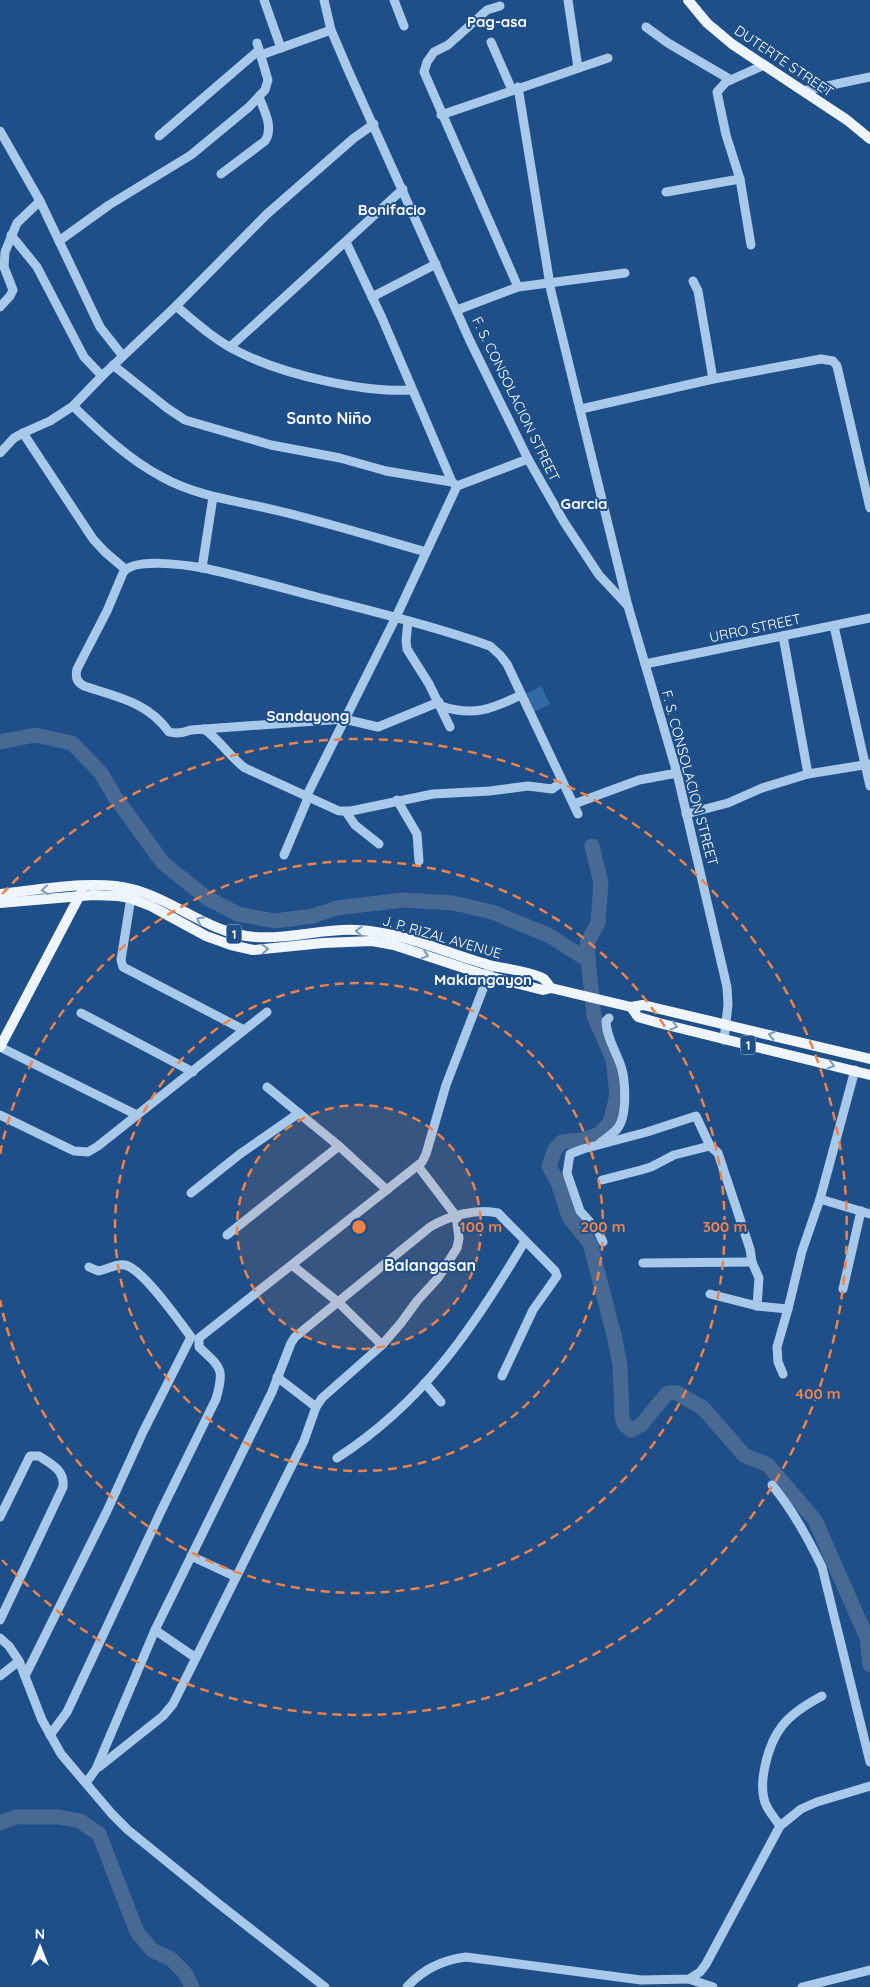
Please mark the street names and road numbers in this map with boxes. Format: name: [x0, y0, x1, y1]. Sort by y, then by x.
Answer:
street label: DUTERTE STREET: [731, 21, 837, 101]
street label: F. S. CONSOLACION STREET: [468, 314, 564, 484]
street label: URRO STREET: [708, 610, 802, 646]
street label: F. S. CONSOLACION STREET: [658, 688, 722, 868]
street label: J. P. RIZAL AVENUE: [380, 911, 504, 963]
road number: 1: [226, 924, 242, 944]
road number: 1: [740, 1036, 756, 1054]

